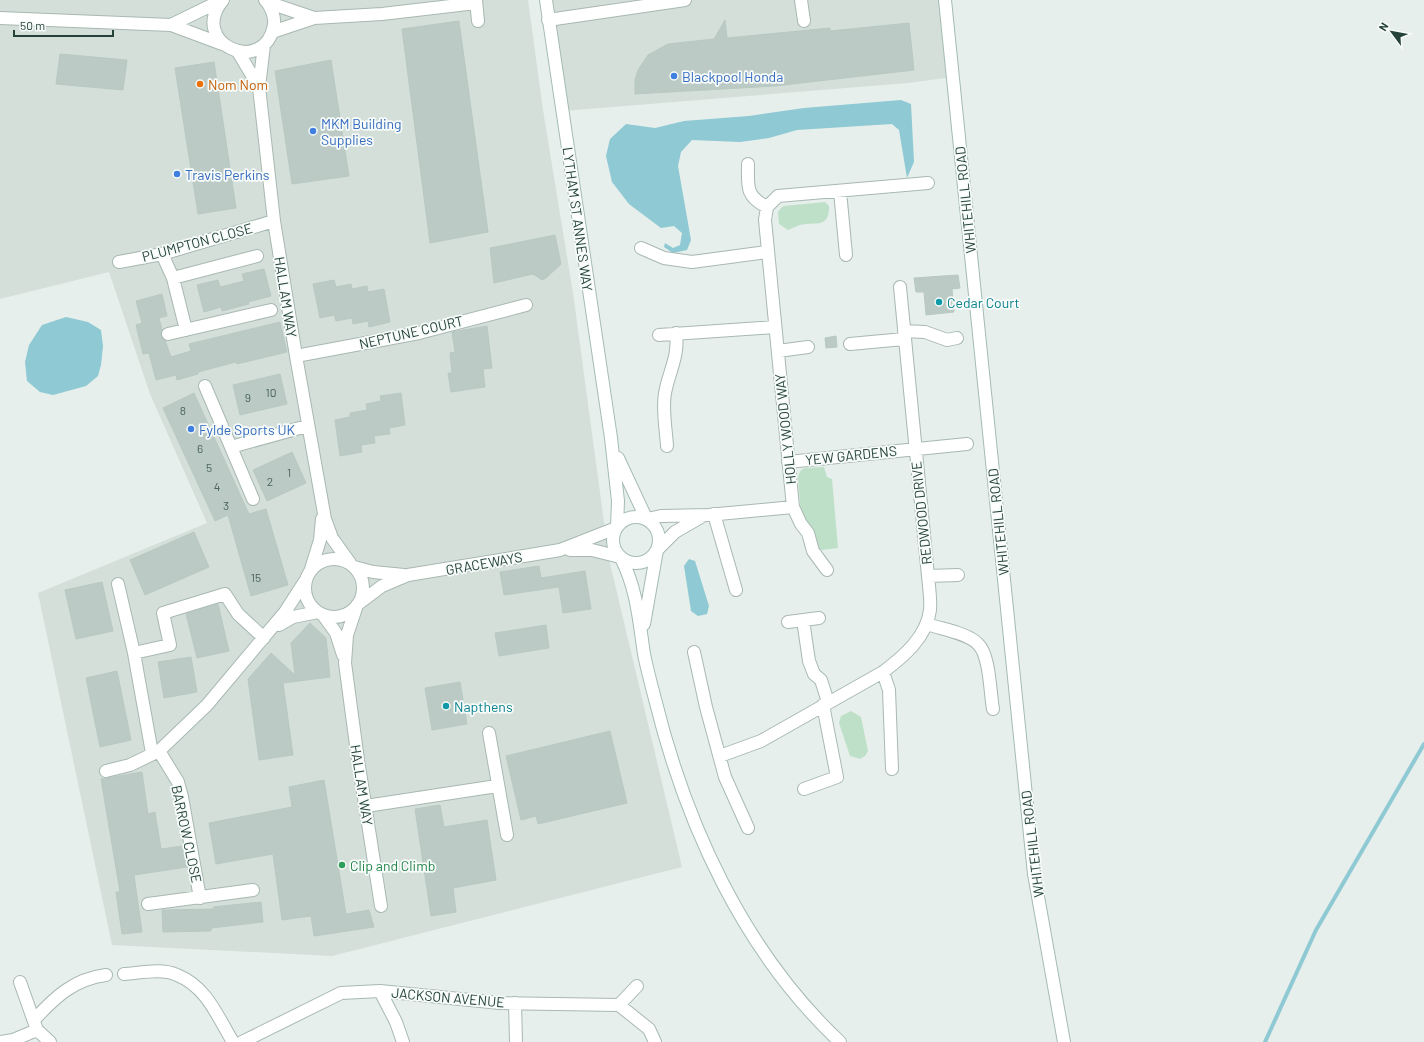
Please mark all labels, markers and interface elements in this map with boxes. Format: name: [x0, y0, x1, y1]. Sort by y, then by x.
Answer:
scale bar: [14, 12, 113, 38]
north arrow: [1372, 12, 1412, 52]
text: 50 m: [20, 18, 45, 32]
text: N: [1376, 20, 1391, 33]
place label: Blackpool Honda: [682, 68, 783, 85]
marker: Blackpool Honda: [669, 71, 679, 81]
place label: Nom Nom: [208, 76, 268, 93]
marker: Nom Nom: [195, 79, 205, 89]
place label: MKM Building Supplies: [321, 115, 402, 148]
marker: MKM Building Supplies: [308, 126, 318, 136]
street label: LYTHAM ST ANNES WAY: [559, 146, 597, 292]
street label: WHITEHILL ROAD: [951, 146, 979, 254]
place label: Travis Perkins: [185, 166, 270, 183]
marker: Travis Perkins: [172, 169, 182, 179]
street label: PLUMPTON CLOSE: [140, 219, 254, 265]
street label: HALLAM WAY: [271, 255, 301, 339]
place label: Cedar Court: [947, 294, 1020, 311]
marker: Cedar Court: [934, 297, 944, 307]
street label: NEPTUNE COURT: [357, 312, 465, 352]
street label: HOLLY WOOD WAY: [771, 373, 799, 485]
house number: 10: [266, 385, 276, 399]
house number: 9: [245, 390, 251, 404]
house number: 8: [180, 403, 186, 417]
place label: Fylde Sports UK: [199, 421, 295, 438]
marker: Fylde Sports UK: [186, 424, 196, 434]
house number: 6: [197, 441, 203, 455]
street label: YEW GARDENS: [804, 442, 898, 468]
house number: 5: [206, 460, 212, 474]
street label: REDWOOD DRIVE: [907, 461, 935, 565]
house number: 1: [287, 465, 291, 479]
street label: WHITEHILL ROAD: [984, 468, 1012, 576]
house number: 2: [267, 474, 273, 488]
house number: 4: [214, 479, 220, 493]
house number: 3: [223, 498, 229, 512]
street label: GRACEWAYS: [444, 548, 524, 578]
house number: 15: [251, 570, 261, 584]
place label: Napthens: [454, 698, 513, 715]
marker: Napthens: [441, 701, 451, 711]
street label: HALLAM WAY: [347, 743, 377, 827]
street label: BARROW CLOSE: [168, 784, 206, 884]
street label: WHITEHILL ROAD: [1017, 790, 1047, 898]
place label: Clip and Climb: [350, 857, 435, 874]
marker: Clip and Climb: [337, 860, 347, 870]
street label: JACKSON AVENUE: [391, 984, 505, 1010]

